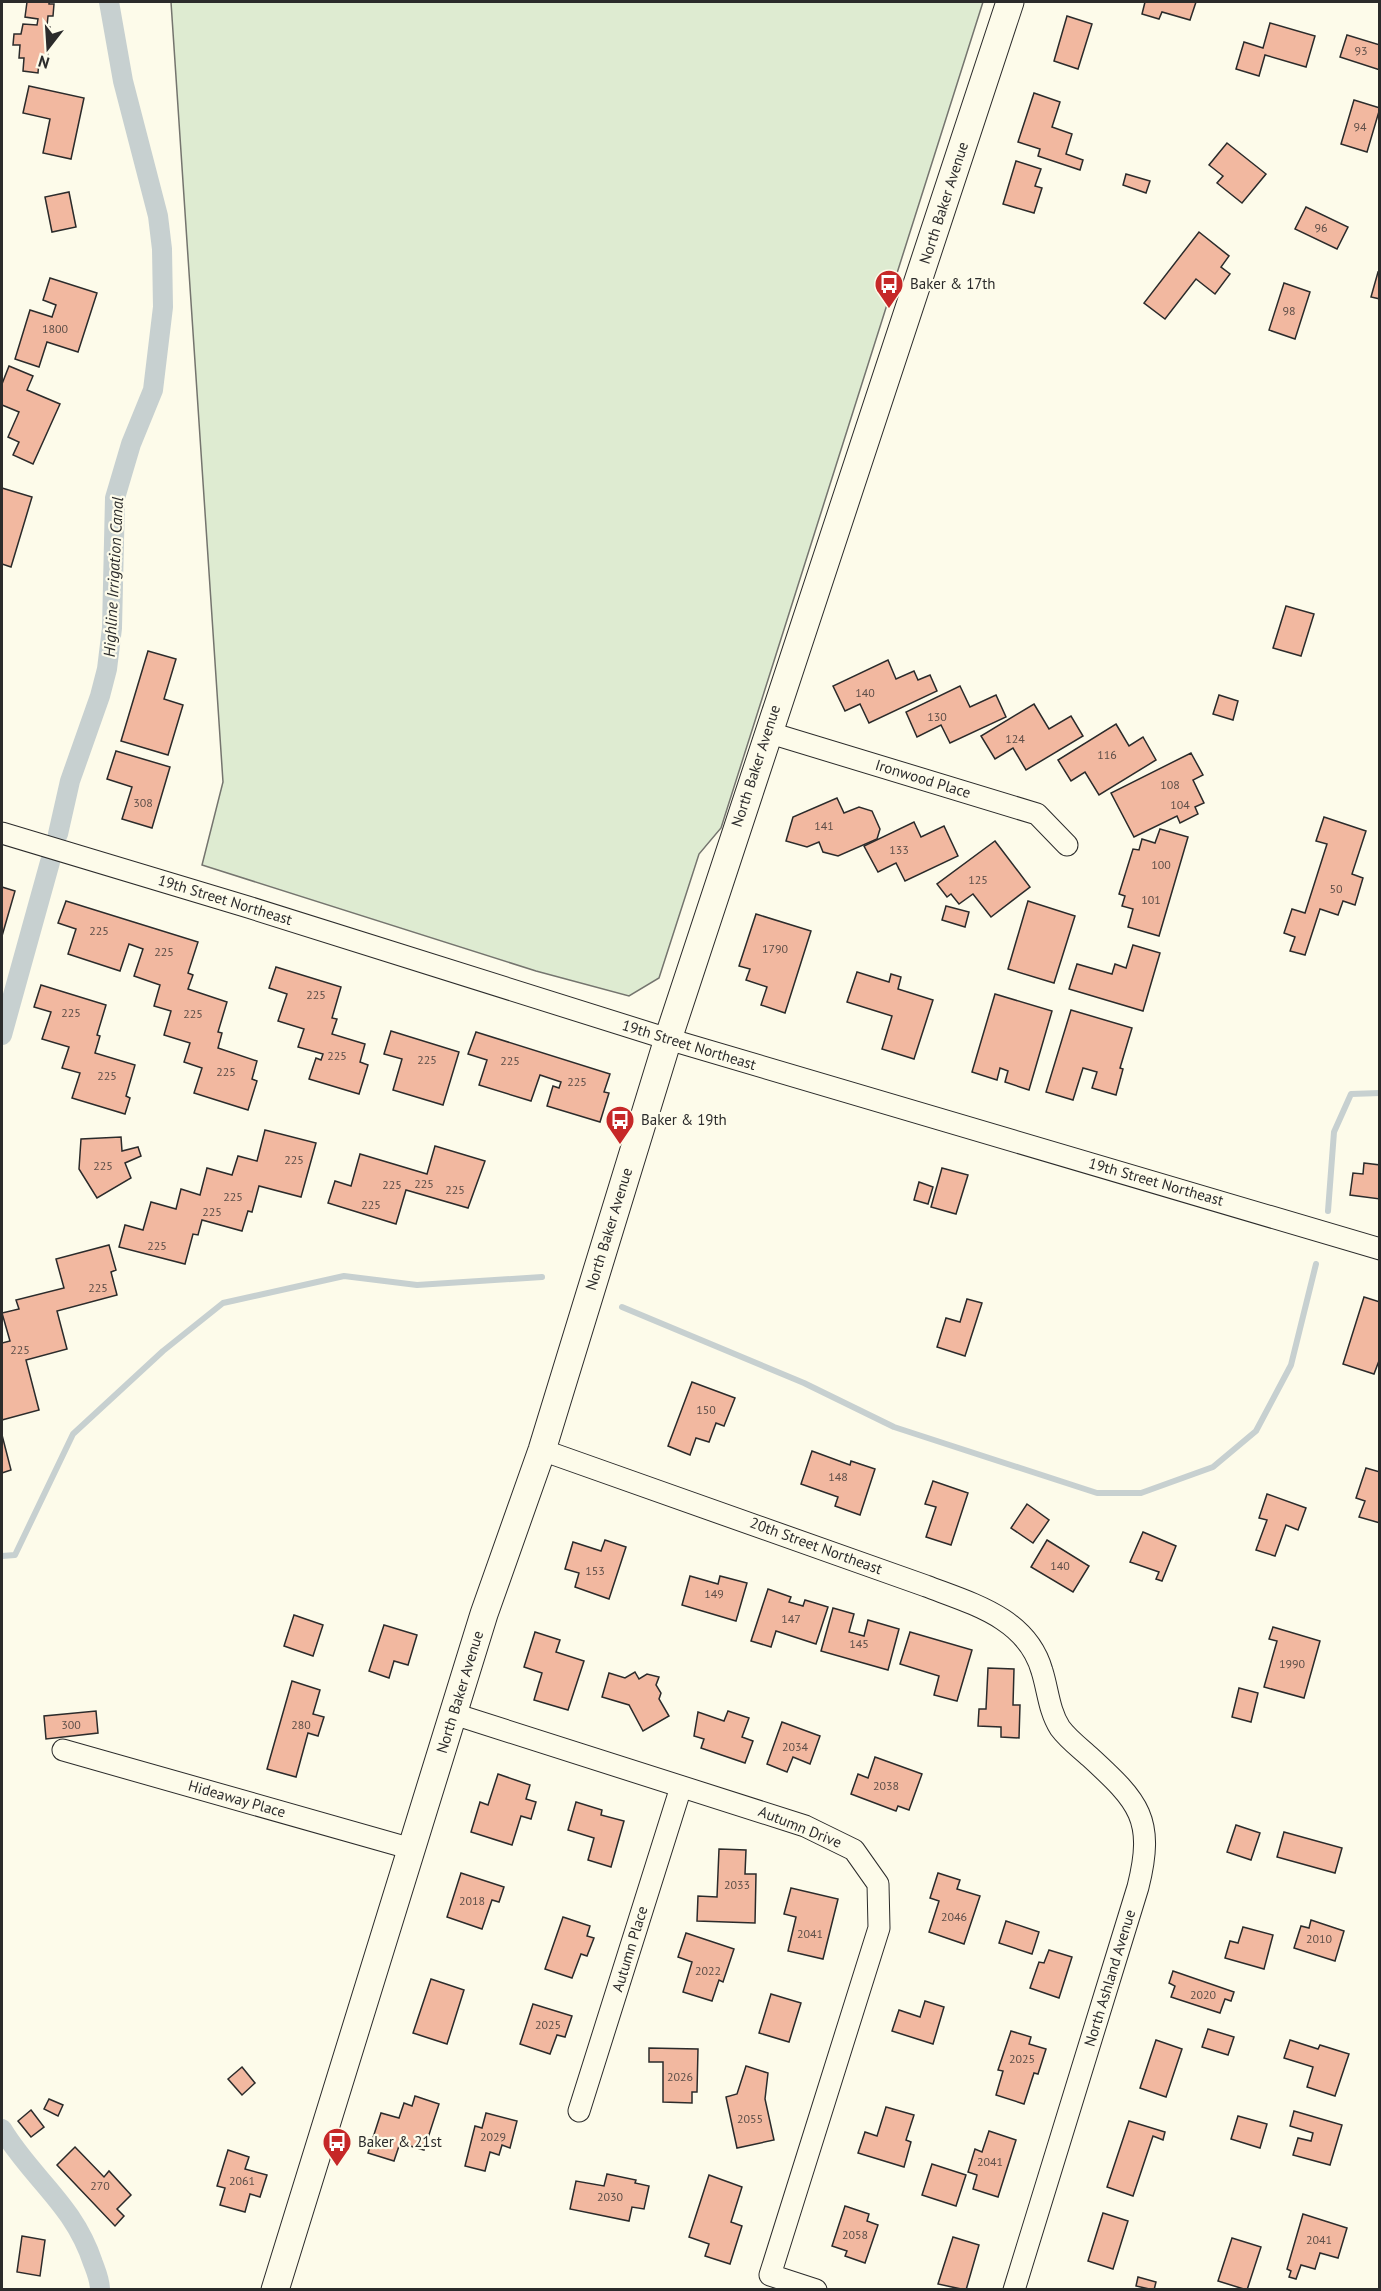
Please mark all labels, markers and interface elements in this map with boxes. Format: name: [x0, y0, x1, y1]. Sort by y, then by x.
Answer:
north arrow: [18, 18, 78, 78]
house number: 93: [1354, 43, 1368, 58]
text: N: [36, 51, 52, 73]
house number: 94: [1353, 119, 1367, 134]
street label: North Baker Avenue: [915, 139, 972, 266]
house number: 96: [1314, 220, 1328, 235]
bus stop icon: Baker & 17th: [873, 268, 905, 310]
place label: Baker & 17th: [910, 274, 995, 293]
house number: 98: [1282, 303, 1296, 318]
house number: 1800: [42, 321, 69, 336]
water label: Highline Irrigation Canal: [99, 496, 127, 658]
house number: 140: [855, 685, 875, 700]
street label: North Baker Avenue: [727, 702, 784, 829]
house number: 130: [927, 709, 947, 724]
house number: 124: [1005, 731, 1025, 746]
house number: 116: [1097, 747, 1117, 762]
street label: Ironwood Place: [873, 755, 973, 802]
house number: 108: [1160, 777, 1180, 792]
house number: 308: [133, 795, 153, 810]
house number: 104: [1170, 797, 1190, 812]
house number: 141: [814, 818, 834, 833]
house number: 133: [889, 842, 909, 857]
house number: 100: [1151, 857, 1171, 872]
street label: 19th Street Northeast: [156, 870, 295, 929]
house number: 125: [968, 872, 988, 887]
house number: 50: [1329, 881, 1343, 896]
house number: 101: [1141, 892, 1161, 907]
house number: 225: [89, 923, 109, 938]
house number: 1790: [762, 941, 789, 956]
house number: 225: [154, 944, 174, 959]
house number: 225: [306, 987, 326, 1002]
house number: 225: [61, 1005, 81, 1020]
house number: 225: [183, 1006, 203, 1021]
street label: 19th Street Northeast: [620, 1015, 759, 1074]
house number: 225: [327, 1048, 347, 1063]
house number: 225: [417, 1052, 437, 1067]
house number: 225: [500, 1053, 520, 1068]
house number: 225: [216, 1064, 236, 1079]
house number: 225: [97, 1068, 117, 1083]
house number: 225: [567, 1074, 587, 1089]
bus stop icon: Baker & 19th: [604, 1104, 636, 1146]
place label: Baker & 19th: [641, 1110, 727, 1129]
house number: 225: [284, 1152, 304, 1167]
street label: 19th Street Northeast: [1087, 1153, 1226, 1210]
house number: 225: [93, 1158, 113, 1173]
street label: North Baker Avenue: [581, 1165, 636, 1292]
house number: 225: [414, 1176, 434, 1191]
house number: 225: [382, 1177, 402, 1192]
house number: 225: [445, 1182, 465, 1197]
house number: 225: [223, 1189, 243, 1204]
house number: 225: [361, 1197, 381, 1212]
house number: 225: [202, 1204, 222, 1219]
house number: 225: [147, 1238, 167, 1253]
house number: 225: [88, 1280, 108, 1295]
house number: 225: [10, 1342, 30, 1357]
house number: 150: [696, 1402, 716, 1417]
house number: 148: [828, 1469, 848, 1484]
street label: 20th Street Northeast: [747, 1513, 885, 1578]
house number: 140: [1050, 1558, 1070, 1573]
house number: 153: [585, 1563, 605, 1578]
house number: 149: [704, 1586, 724, 1601]
house number: 147: [781, 1611, 801, 1626]
street label: North Baker Avenue: [432, 1628, 487, 1755]
house number: 145: [849, 1636, 869, 1651]
house number: 1990: [1279, 1656, 1306, 1671]
house number: 300: [61, 1717, 81, 1732]
house number: 280: [291, 1717, 311, 1732]
house number: 2034: [782, 1739, 809, 1754]
street label: Hideaway Place: [186, 1776, 288, 1821]
house number: 2038: [873, 1778, 899, 1793]
street label: Autumn Drive: [756, 1801, 845, 1852]
house number: 2033: [724, 1877, 750, 1892]
house number: 2018: [459, 1893, 485, 1908]
street label: Autumn Place: [607, 1904, 652, 1994]
street label: North Ashland Avenue: [1080, 1907, 1139, 2049]
house number: 2046: [941, 1909, 967, 1924]
house number: 2041: [797, 1926, 823, 1941]
house number: 2010: [1306, 1931, 1333, 1946]
house number: 2022: [695, 1963, 721, 1978]
house number: 2020: [1190, 1987, 1217, 2002]
house number: 2025: [535, 2017, 561, 2032]
house number: 2025: [1009, 2051, 1035, 2066]
house number: 2026: [667, 2069, 693, 2084]
house number: 2055: [737, 2111, 763, 2126]
bus stop icon: Baker & 21st: [321, 2126, 353, 2168]
house number: 2029: [480, 2129, 506, 2144]
place label: Baker & 21st: [358, 2132, 442, 2151]
house number: 2041: [977, 2154, 1003, 2169]
house number: 2061: [229, 2173, 255, 2188]
house number: 270: [90, 2178, 110, 2193]
house number: 2030: [597, 2189, 624, 2204]
house number: 2058: [842, 2227, 868, 2242]
house number: 2041: [1306, 2232, 1332, 2247]

